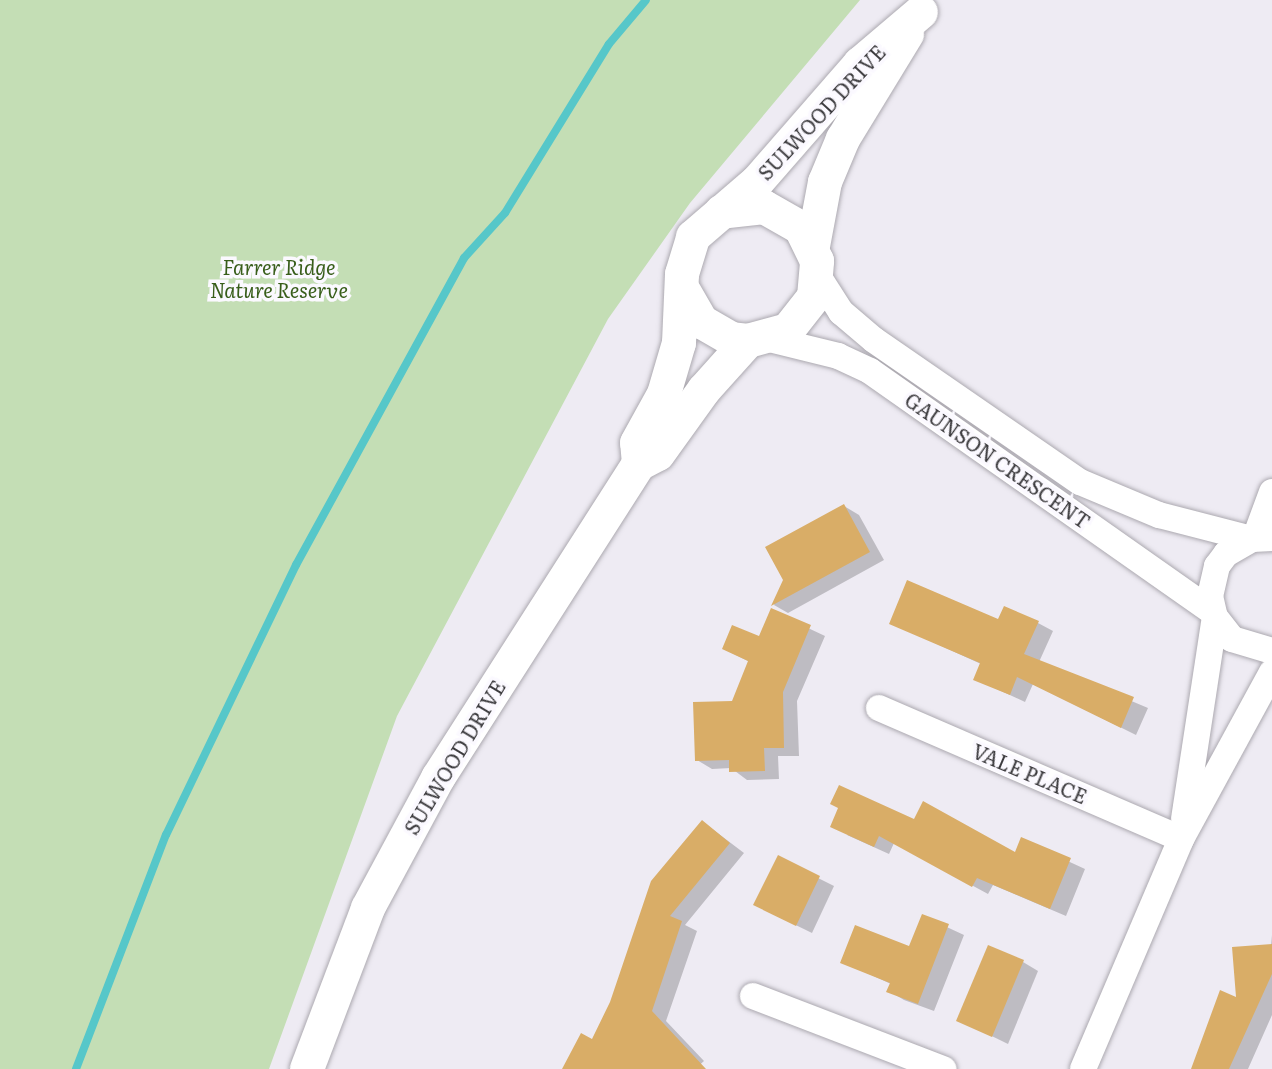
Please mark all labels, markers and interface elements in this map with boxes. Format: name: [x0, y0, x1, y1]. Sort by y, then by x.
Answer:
street label: SULWOOD DRIVE: [752, 40, 890, 184]
park label: Farrer Ridge Nature Reserve: [210, 255, 348, 302]
street label: GAUNSON CRESCENT: [901, 387, 1095, 533]
street label: SULWOOD DRIVE: [398, 676, 510, 838]
street label: VALE PLACE: [969, 738, 1091, 808]

